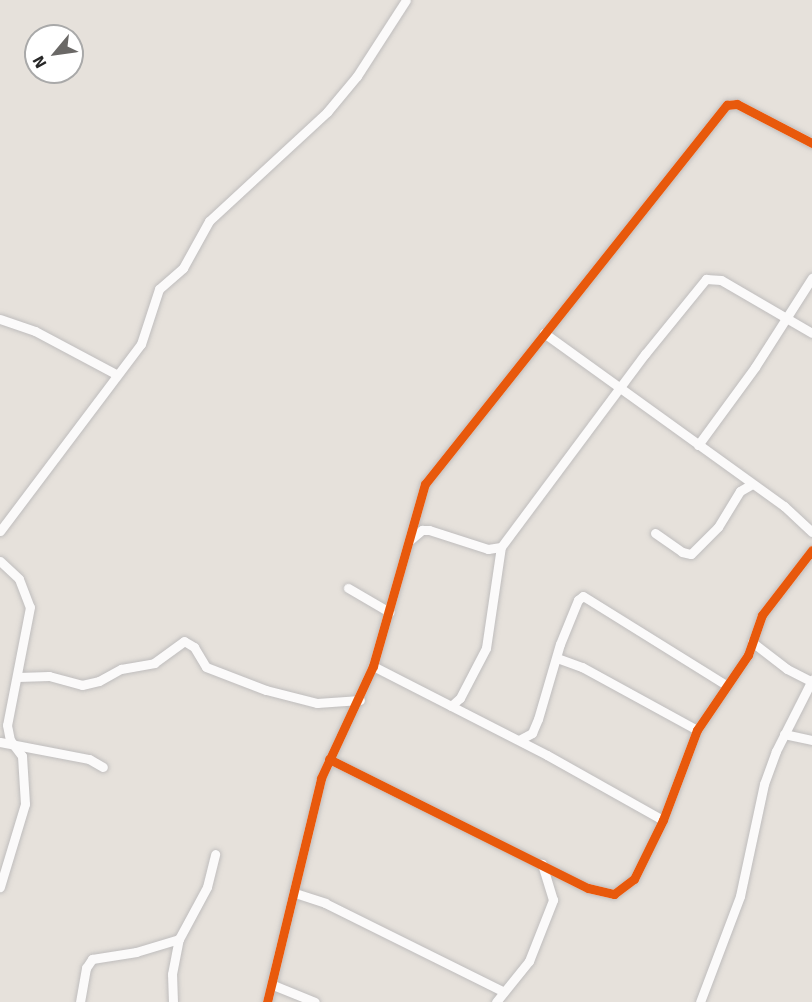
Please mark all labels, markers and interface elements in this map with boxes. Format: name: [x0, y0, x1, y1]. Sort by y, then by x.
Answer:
north arrow: [24, 24, 84, 84]
text: N: [29, 52, 51, 71]

